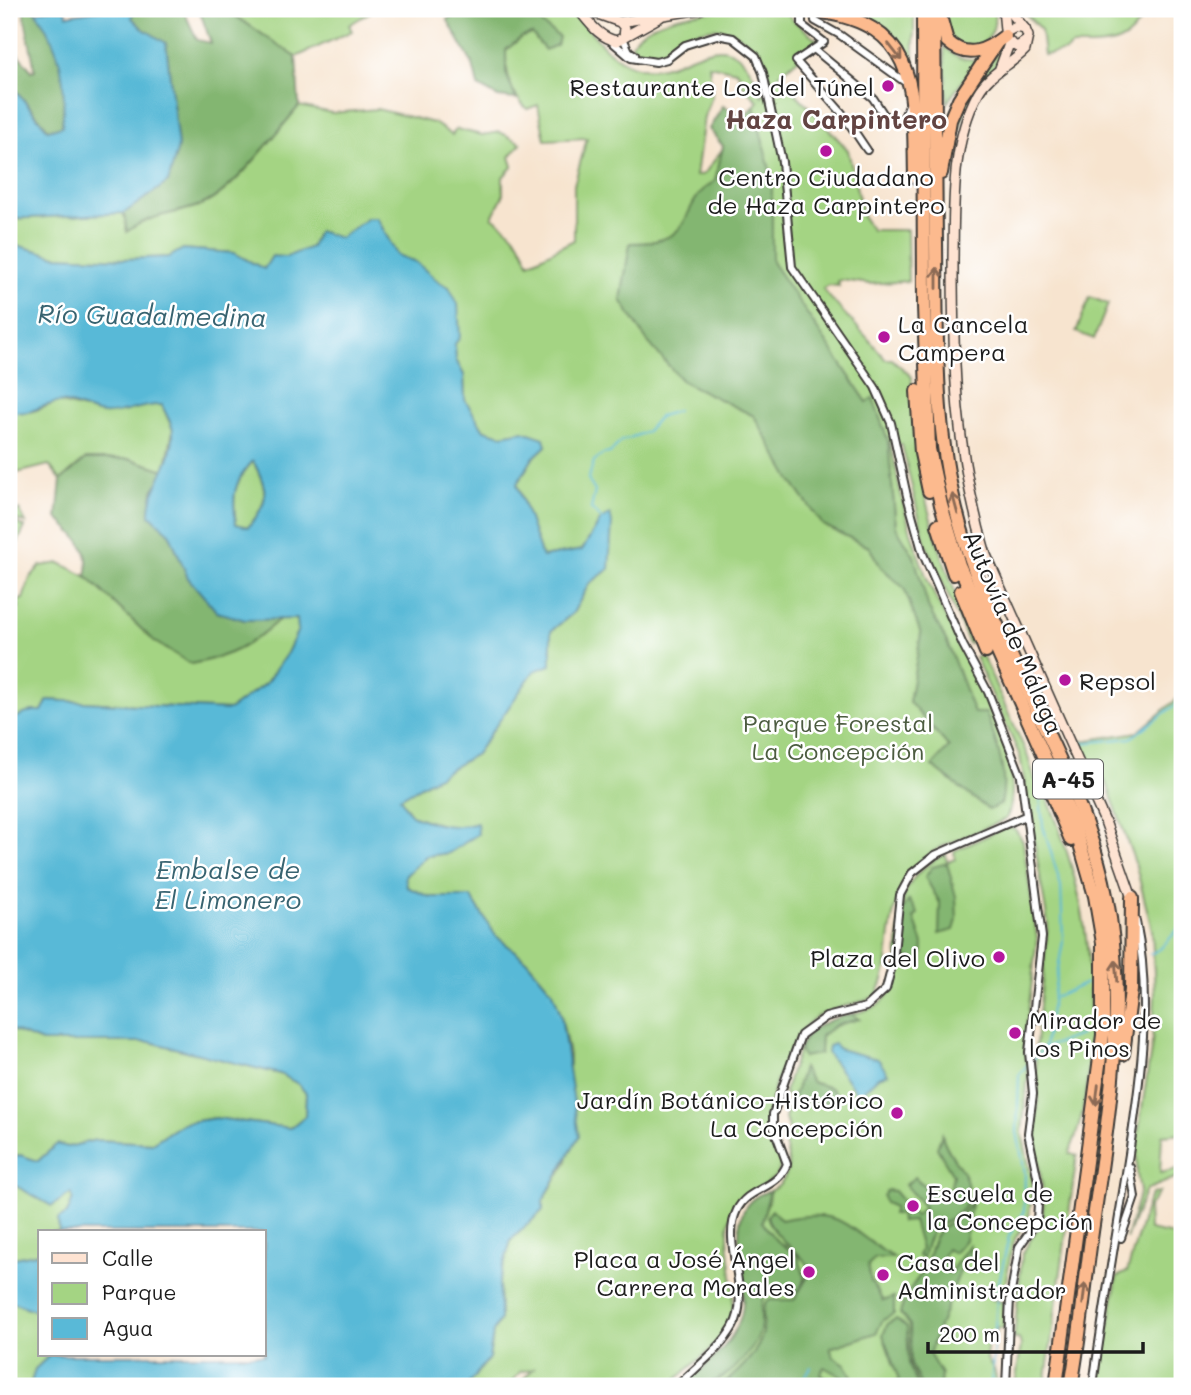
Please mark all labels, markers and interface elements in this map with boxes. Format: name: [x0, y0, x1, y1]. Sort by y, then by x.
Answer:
one-way arrow: [888, 42, 903, 61]
place label: Restaurante Los del Túnel: [569, 71, 874, 102]
marker: Restaurante Los del Túnel: [880, 78, 896, 94]
district label: Haza Carpintero: [725, 102, 947, 136]
marker: Centro Ciudadano de Haza Carpintero: [818, 143, 834, 159]
place label: Centro Ciudadano de Haza Carpintero: [707, 161, 945, 220]
one-way arrow: [930, 267, 943, 290]
water label: Río Guadalmedina: [37, 296, 267, 334]
place label: La Cancela Campera: [898, 308, 1029, 367]
marker: La Cancela Campera: [876, 329, 892, 345]
one-way arrow: [948, 493, 961, 516]
street label: Autovía de Málaga: [957, 525, 1071, 739]
place label: Repsol: [1079, 665, 1156, 696]
marker: Repsol: [1057, 672, 1073, 688]
park label: Parque Forestal La Concepción: [743, 707, 933, 766]
road number: A-45: [1033, 760, 1103, 799]
water label: Embalse de El Limonero: [155, 852, 301, 916]
place label: Plaza del Olivo: [810, 942, 985, 973]
marker: Plaza del Olivo: [991, 949, 1007, 965]
one-way arrow: [1109, 960, 1122, 983]
place label: Mirador de los Pinos: [1029, 1004, 1162, 1063]
marker: Mirador de los Pinos: [1007, 1025, 1023, 1041]
one-way arrow: [1090, 1083, 1103, 1106]
place label: Jardín Botánico-Histórico La Concepción: [577, 1084, 883, 1143]
marker: Jardín Botánico-Histórico La Concepción: [889, 1105, 905, 1121]
place label: Escuela de la Concepción: [927, 1177, 1093, 1236]
marker: Escuela de la Concepción: [905, 1198, 921, 1214]
legend: [38, 1230, 266, 1356]
place label: Placa a José Ángel Carrera Morales: [574, 1243, 795, 1302]
text: Calle: [102, 1244, 154, 1271]
place label: Casa del Administrador: [897, 1246, 1067, 1305]
marker: Placa a José Ángel Carrera Morales: [801, 1264, 817, 1280]
marker: Casa del Administrador: [875, 1267, 891, 1283]
text: Parque: [102, 1278, 176, 1305]
one-way arrow: [1077, 1284, 1090, 1306]
scale bar: [928, 1311, 1144, 1355]
text: Agua: [102, 1314, 153, 1341]
text: 200 m: [939, 1320, 1000, 1347]

